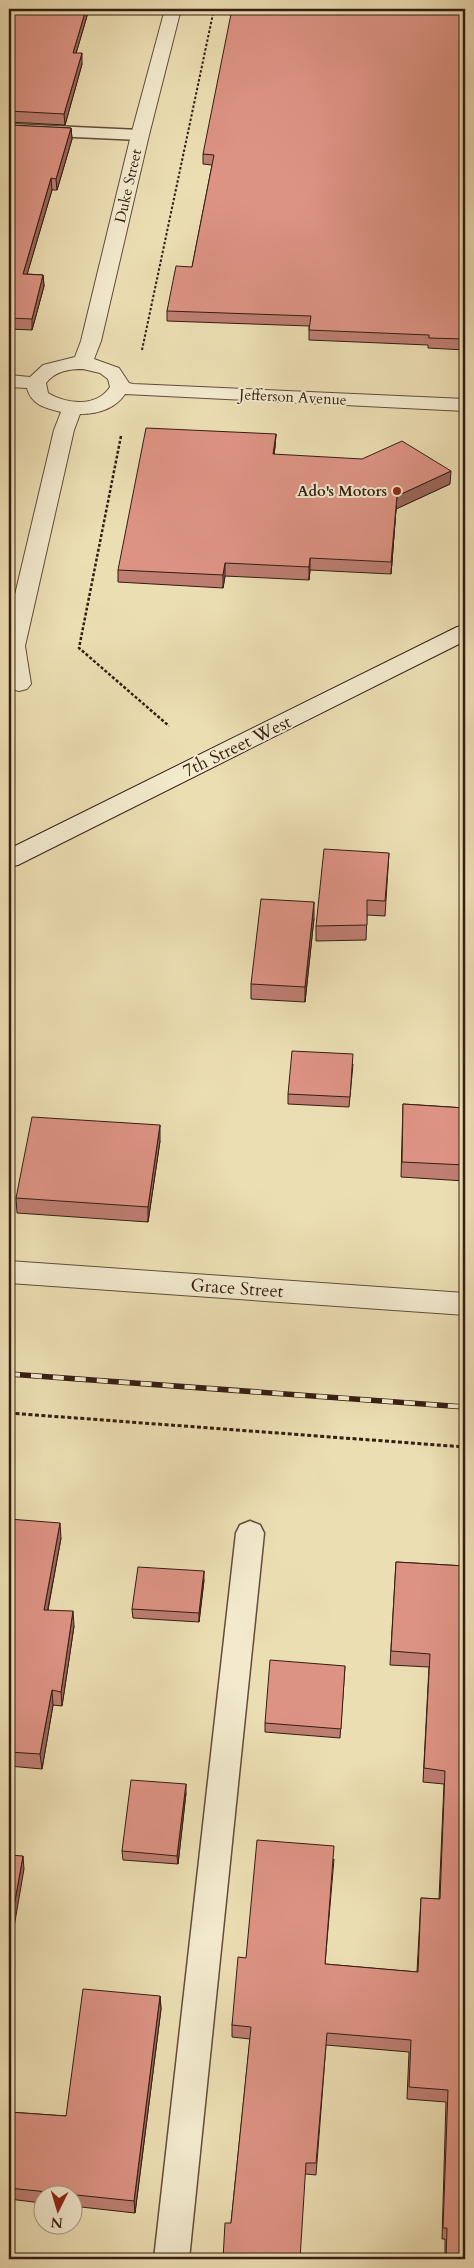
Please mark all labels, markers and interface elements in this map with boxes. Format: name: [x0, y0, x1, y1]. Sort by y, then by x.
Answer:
street label: Duke Street: [110, 147, 146, 225]
street label: Jefferson Avenue: [237, 384, 347, 410]
place label: Ado's Motors: [297, 481, 387, 501]
marker: Ado's Motors: [391, 485, 403, 497]
street label: 7th Street West: [179, 709, 296, 783]
street label: Grace Street: [190, 1273, 285, 1304]
north arrow: [32, 2186, 82, 2236]
text: N: [50, 2212, 64, 2232]

